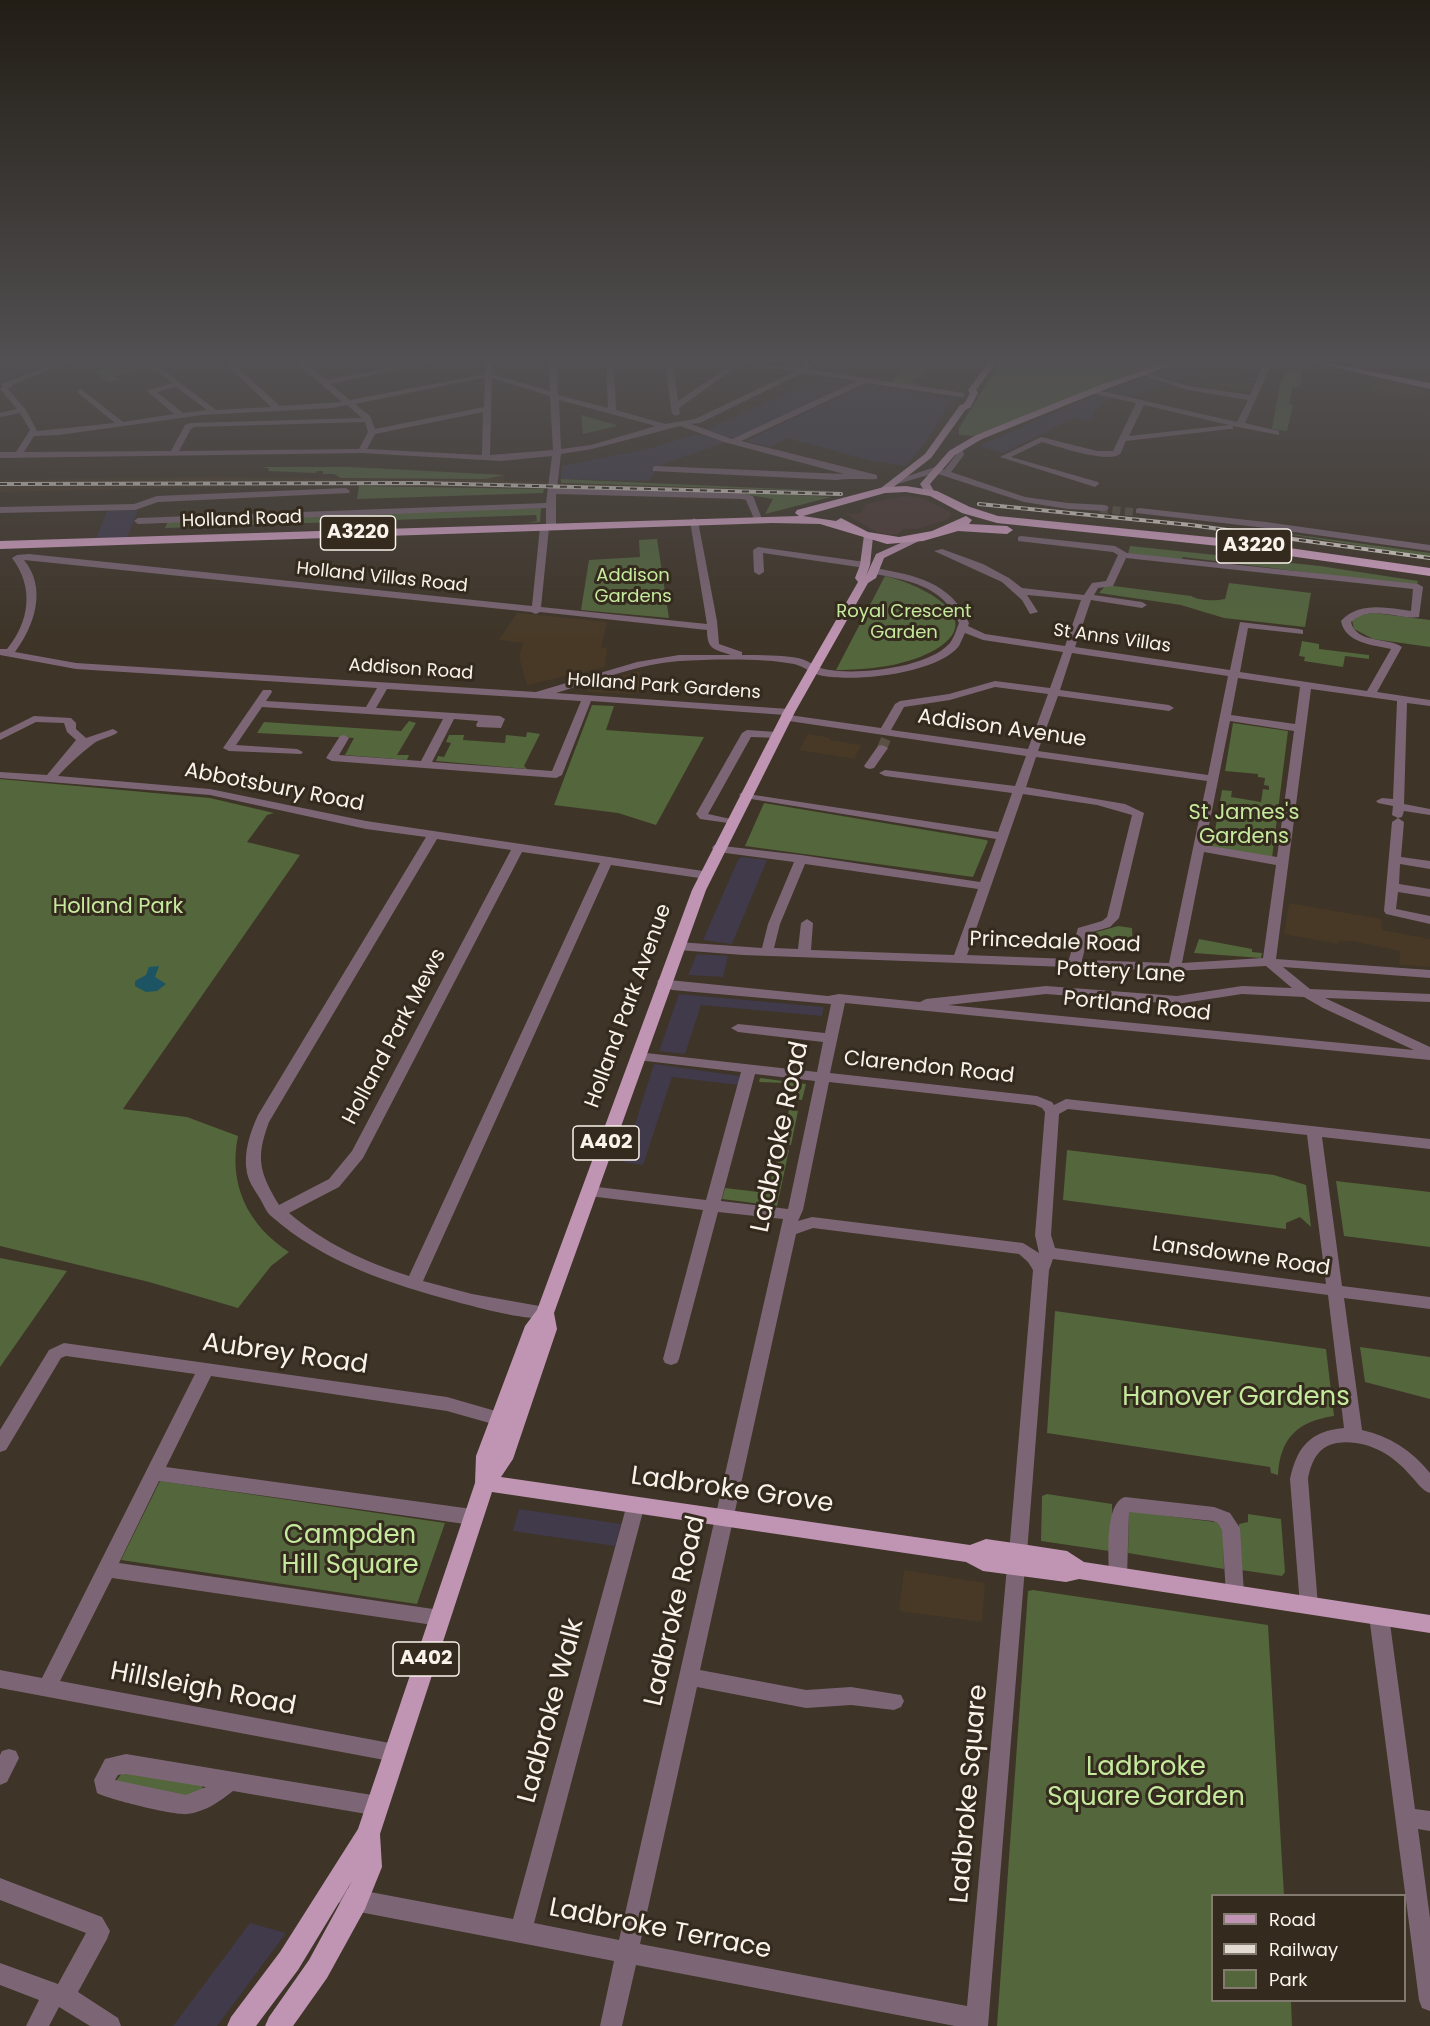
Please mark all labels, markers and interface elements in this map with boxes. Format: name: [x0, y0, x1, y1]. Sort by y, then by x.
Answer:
street label: Holland Road: [182, 507, 302, 533]
road number: A3220: [320, 516, 395, 550]
road number: A3220: [1216, 529, 1292, 563]
street label: Holland Villas Road: [295, 558, 469, 598]
park label: Addison Gardens: [594, 565, 672, 608]
park label: Royal Crescent Garden: [836, 601, 972, 644]
street label: St Anns Villas: [1052, 620, 1172, 658]
street label: Addison Road: [348, 655, 474, 685]
street label: Holland Park Gardens: [566, 669, 762, 705]
street label: Addison Avenue: [916, 705, 1088, 753]
street label: Abbotsbury Road: [182, 758, 366, 818]
park label: St James's Gardens: [1189, 801, 1299, 851]
park label: Holland Park: [53, 895, 183, 921]
street label: Holland Park Avenue: [580, 901, 678, 1111]
street label: Princedale Road: [969, 927, 1141, 959]
street label: Holland Park Mews: [338, 945, 452, 1129]
street label: Pottery Lane: [1056, 957, 1186, 989]
street label: Portland Road: [1062, 987, 1212, 1027]
street label: Ladbroke Road: [746, 1039, 816, 1235]
street label: Clarendon Road: [843, 1047, 1015, 1089]
road number: A402: [573, 1126, 639, 1160]
street label: Lansdowne Road: [1151, 1232, 1331, 1282]
street label: Aubrey Road: [200, 1328, 370, 1382]
park label: Hanover Gardens: [1122, 1382, 1350, 1414]
street label: Ladbroke Grove: [629, 1461, 835, 1521]
street label: Ladbroke Road: [639, 1513, 713, 1709]
park label: Campden Hill Square: [282, 1520, 418, 1582]
street label: Ladbroke Walk: [512, 1615, 592, 1807]
road number: A402: [393, 1642, 459, 1676]
street label: Hillsleigh Road: [108, 1657, 298, 1723]
street label: Ladbroke Square: [945, 1683, 995, 1905]
park label: Ladbroke Square Garden: [1047, 1752, 1245, 1814]
street label: Ladbroke Terrace: [546, 1893, 774, 1967]
legend: [1211, 1894, 1406, 2002]
text: Road: [1269, 1907, 1316, 1932]
text: Railway: [1269, 1937, 1338, 1962]
text: Park: [1269, 1967, 1308, 1992]

